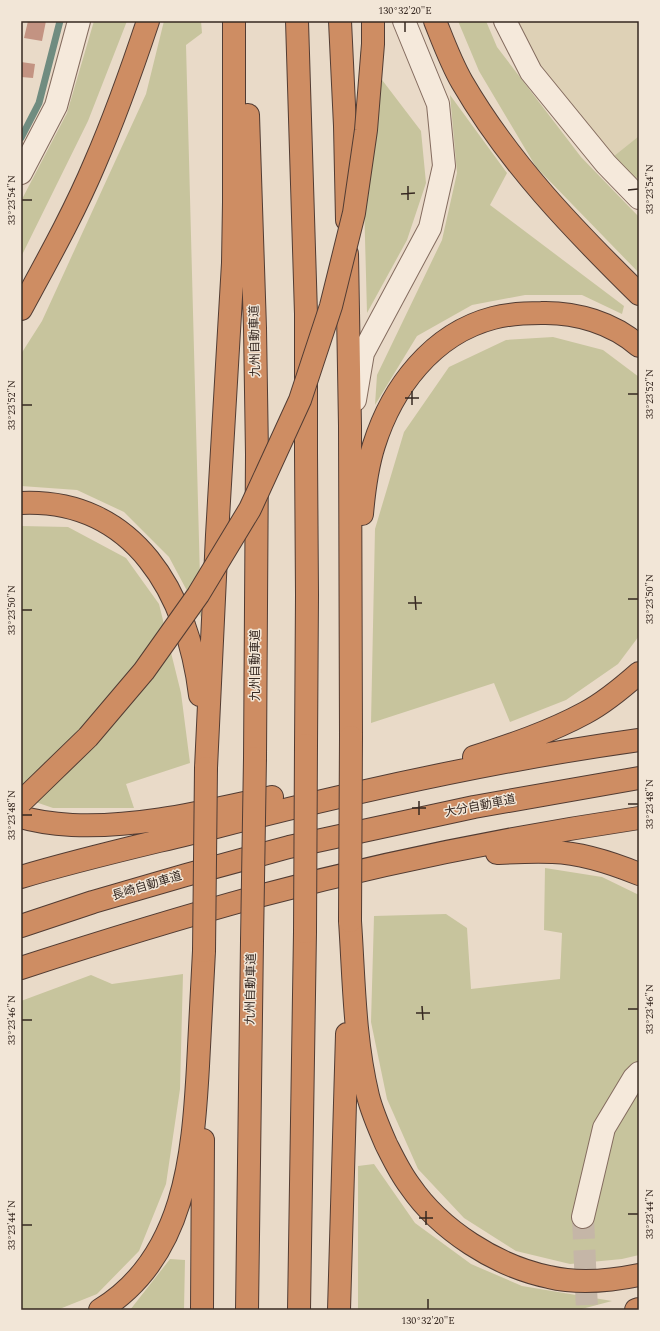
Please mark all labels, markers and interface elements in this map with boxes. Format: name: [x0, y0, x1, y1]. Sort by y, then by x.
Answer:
text: 130°32'20"E: [378, 3, 432, 19]
text: 33°23'54"N: [642, 164, 658, 214]
text: 33°23'54"N: [4, 175, 20, 225]
street label: 九州自動車道: [245, 305, 265, 377]
text: 33°23'52"N: [642, 369, 658, 419]
text: 33°23'52"N: [4, 380, 20, 430]
text: 33°23'50"N: [642, 574, 658, 624]
text: 33°23'50"N: [4, 585, 20, 635]
street label: 九州自動車道: [246, 629, 265, 701]
text: 33°23'48"N: [642, 779, 658, 829]
text: 33°23'48"N: [4, 790, 20, 840]
street label: 大分自動車道: [443, 790, 517, 822]
street label: 長崎自動車道: [110, 866, 184, 906]
street label: 九州自動車道: [241, 953, 261, 1025]
text: 33°23'46"N: [642, 984, 658, 1034]
text: 33°23'46"N: [4, 995, 20, 1045]
text: 33°23'44"N: [642, 1189, 658, 1239]
text: 33°23'44"N: [4, 1200, 20, 1250]
text: 130°32'20"E: [401, 1313, 455, 1329]

